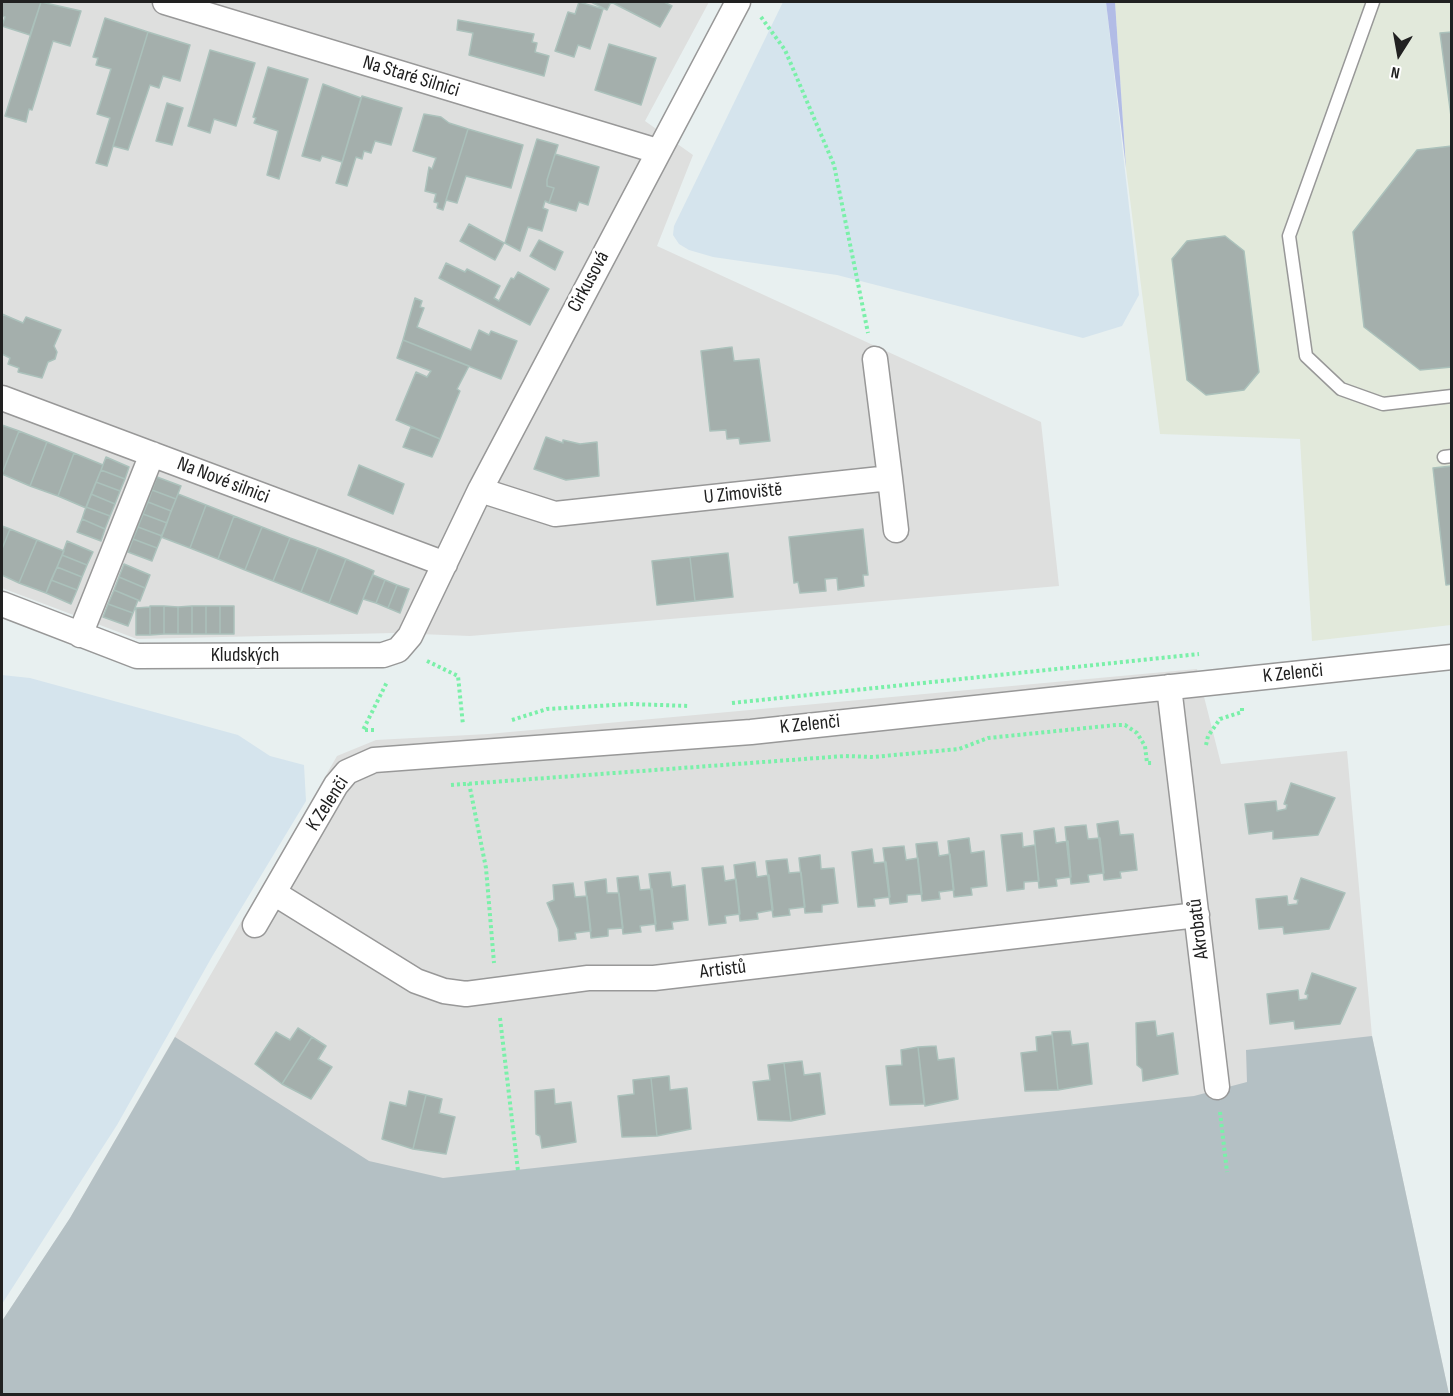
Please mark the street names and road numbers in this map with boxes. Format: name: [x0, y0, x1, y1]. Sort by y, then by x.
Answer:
street label: Na Staré Silnici: [360, 51, 462, 103]
street label: Cirkusová: [563, 247, 615, 317]
street label: Na Nové silnici: [173, 452, 273, 510]
street label: U Zimoviště: [703, 478, 783, 510]
street label: Kludských: [211, 644, 279, 668]
street label: K Zelenči: [1262, 659, 1324, 689]
street label: K Zelenči: [779, 710, 841, 740]
street label: K Zelenči: [302, 772, 354, 836]
street label: Akrobatů: [1183, 897, 1215, 961]
street label: Artistů: [699, 955, 747, 985]

